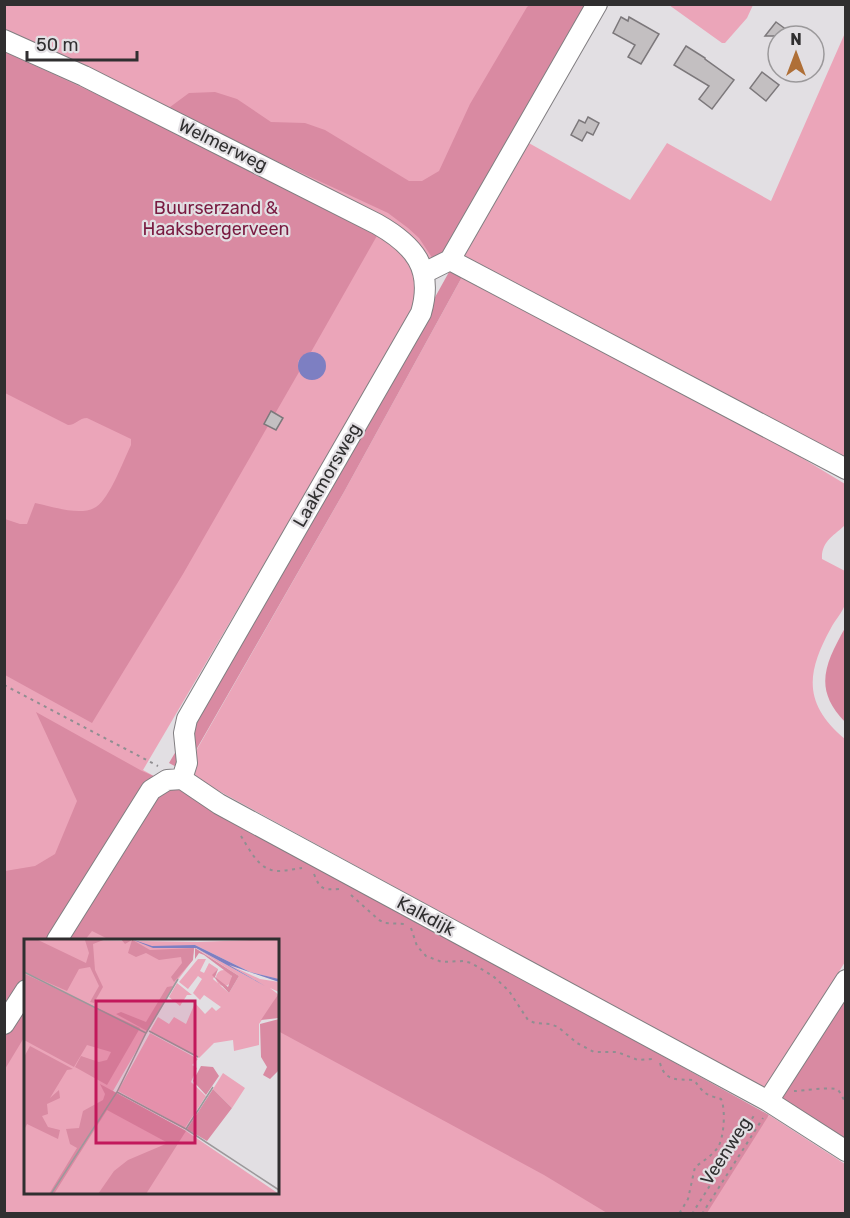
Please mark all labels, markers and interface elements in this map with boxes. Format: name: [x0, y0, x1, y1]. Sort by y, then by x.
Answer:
scale bar: [27, 24, 136, 62]
north arrow: [766, 24, 826, 84]
text: N: [790, 30, 802, 49]
text: 50 m: [36, 34, 79, 56]
street label: Welmerweg: [175, 114, 271, 176]
park label: Buurserzand & Haaksbergerveen: [143, 197, 289, 240]
street label: Laakmorsweg: [288, 419, 366, 531]
street label: Kalkdijk: [393, 892, 460, 941]
inset map: [24, 939, 279, 1194]
street label: Veenweg: [696, 1113, 756, 1189]

